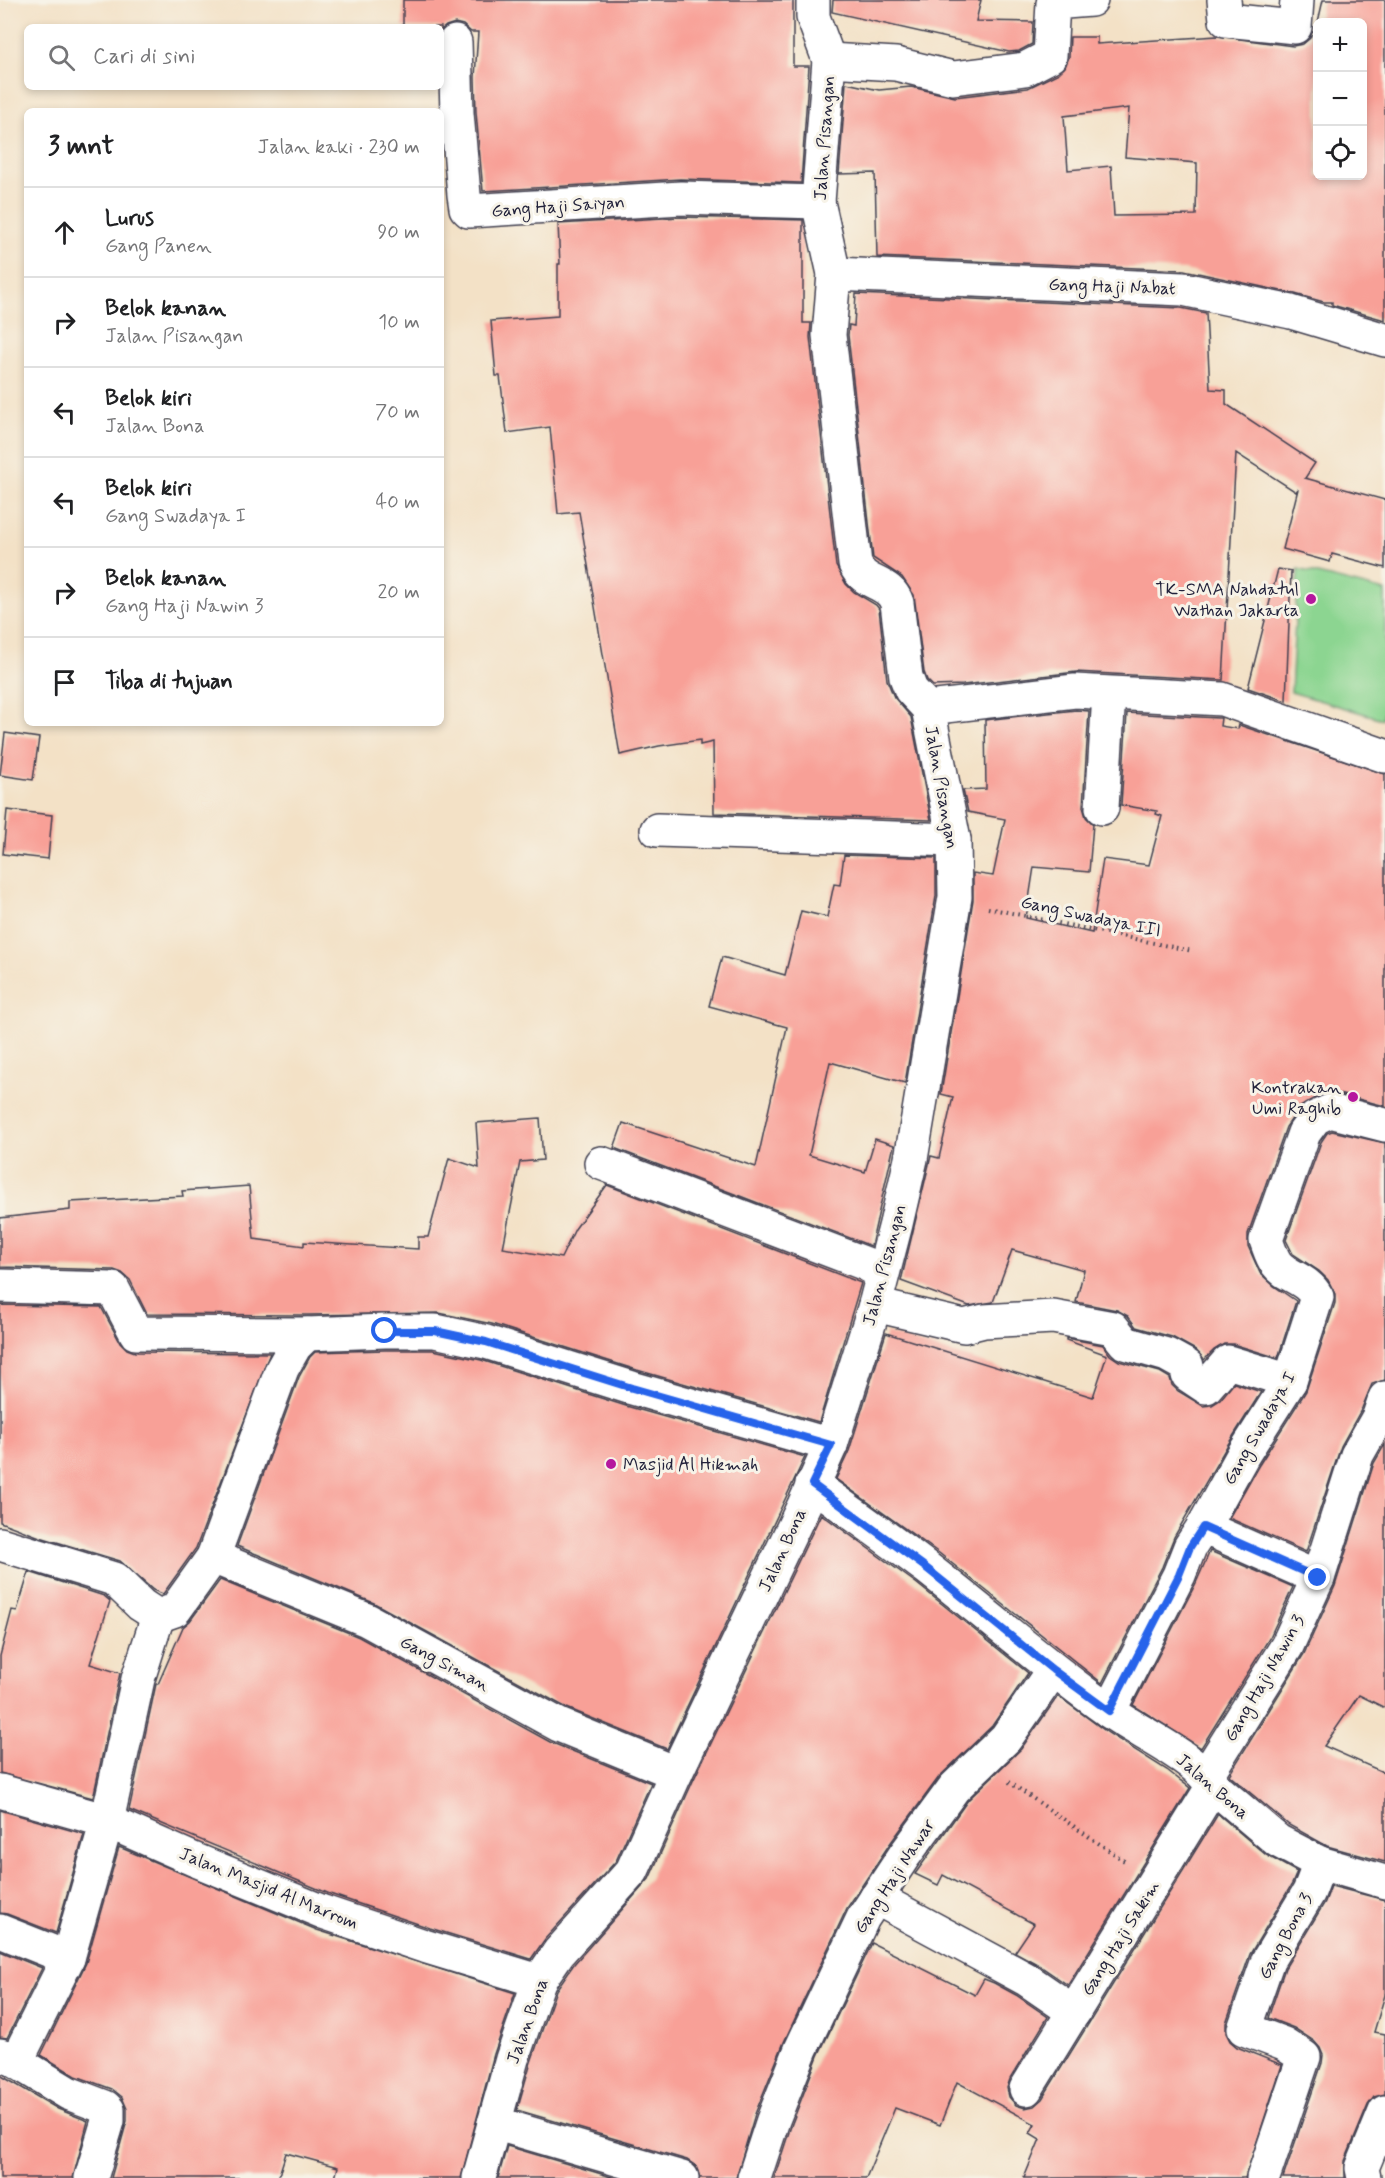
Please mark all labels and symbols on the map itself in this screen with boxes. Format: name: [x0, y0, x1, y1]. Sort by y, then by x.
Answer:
street label: Jalan Pisangan: [809, 75, 841, 201]
street label: Gang Haji Saiyan: [491, 190, 626, 225]
street label: Gang Haji Nabat: [1048, 273, 1176, 302]
place label: TK-SMA Nahdatul Wathan Jakarta: [1155, 578, 1299, 623]
marker: TK-SMA Nahdatul Wathan Jakarta: [1304, 592, 1318, 606]
street label: Jalan Pisangan: [918, 724, 964, 851]
street label: Gang Swadaya III: [1018, 890, 1163, 945]
place label: Kontrakan Umi Raghib: [1251, 1076, 1341, 1122]
marker: Kontrakan Umi Raghib: [1346, 1090, 1360, 1104]
street label: Jalan Pisangan: [857, 1202, 913, 1329]
route start: [371, 1317, 397, 1343]
street label: Gang Swadaya I: [1218, 1368, 1303, 1490]
place label: Masjid Al Hikmah: [623, 1453, 758, 1477]
marker: Masjid Al Hikmah: [604, 1457, 618, 1471]
street label: Jalan Bona: [753, 1505, 813, 1596]
route end: [1304, 1564, 1330, 1590]
street label: Gang Haji Nawin 3: [1219, 1611, 1312, 1747]
street label: Gang Siman: [395, 1630, 494, 1698]
street label: Jalan Bona: [1171, 1748, 1254, 1825]
street label: Gang Haji Nawar: [849, 1814, 942, 1939]
street label: Jalan Masjid Al Marrom: [176, 1842, 362, 1936]
street label: Gang Haji Sakim: [1076, 1876, 1167, 2001]
street label: Gang Bona 3: [1253, 1889, 1320, 1984]
street label: Jalan Bona: [501, 1975, 555, 2067]

